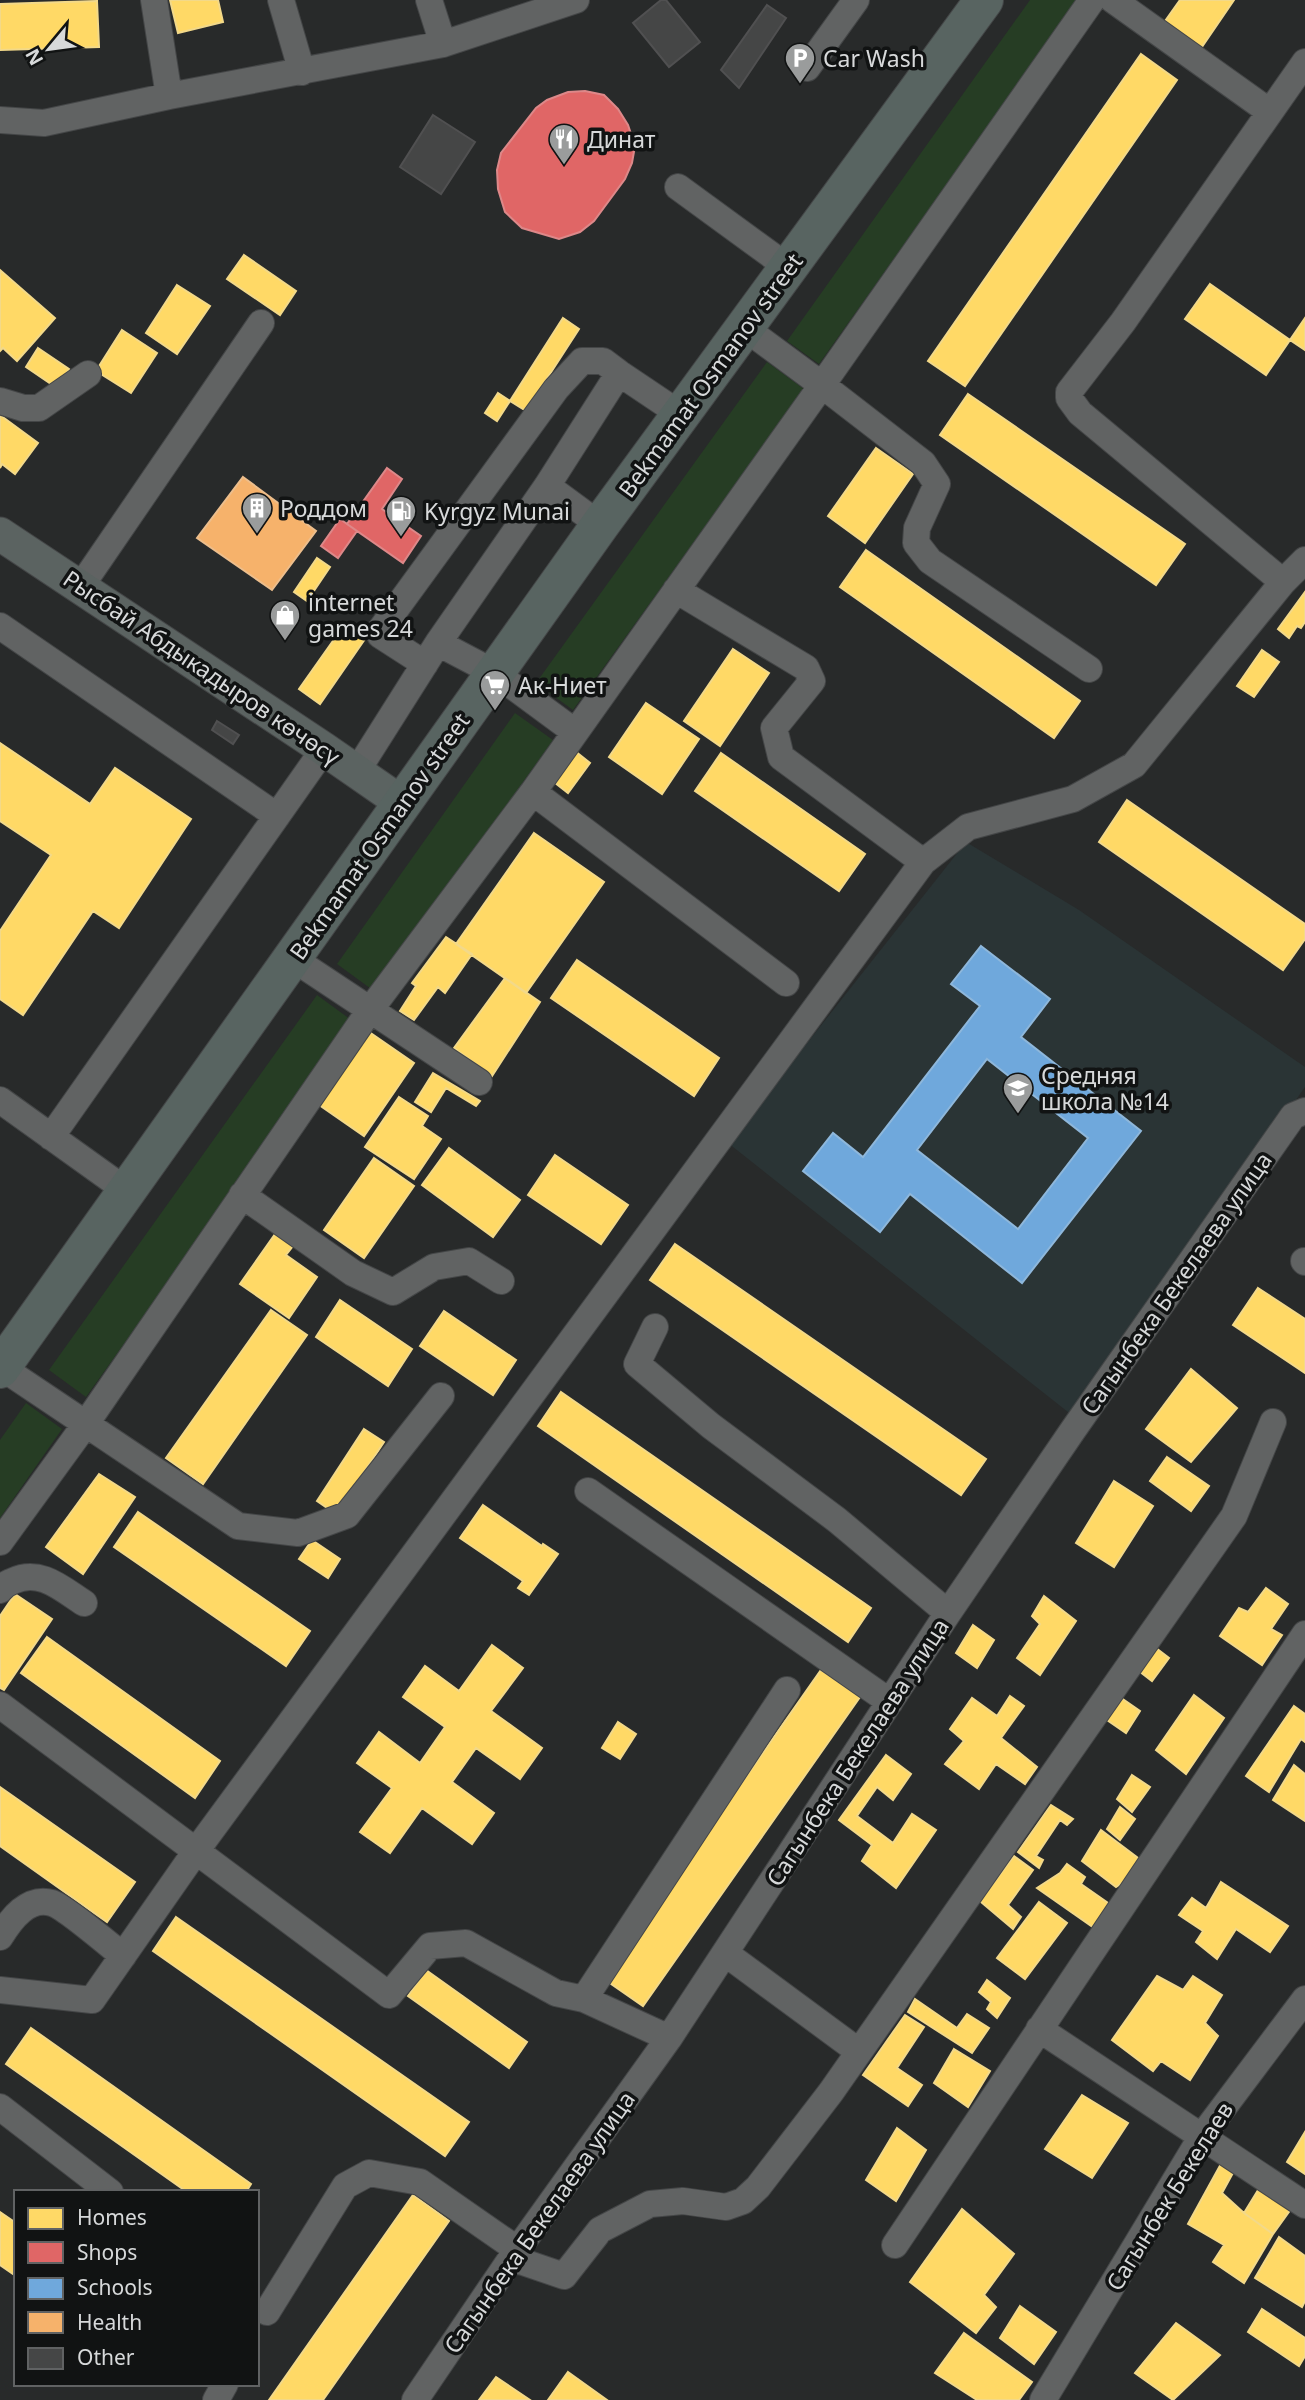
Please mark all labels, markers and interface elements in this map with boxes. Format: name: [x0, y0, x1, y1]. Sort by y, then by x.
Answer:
north arrow: [14, 14, 84, 84]
parking icon: Car Wash: [783, 41, 817, 85]
place label: Car Wash: [823, 42, 925, 74]
text: N: [19, 44, 49, 70]
restaurant icon: Динат: [547, 122, 581, 166]
place label: Динат: [587, 123, 656, 155]
street label: Bekmamat Osmanov street: [610, 246, 810, 504]
building icon: Роддом: [240, 491, 274, 535]
place label: Роддом: [280, 492, 367, 524]
fuel station icon: Kyrgyz Munai: [384, 494, 418, 538]
place label: Kyrgyz Munai: [424, 495, 570, 527]
street label: Рысбай Абдыкадыров көчөсү: [57, 562, 347, 772]
place label: internet games 24: [308, 586, 413, 644]
shop icon: internet games 24: [268, 598, 302, 642]
supermarket icon: Ак-Ниет: [478, 668, 512, 712]
place label: Ак-Ниет: [518, 669, 607, 701]
street label: Bekmamat Osmanov street: [281, 706, 477, 966]
place label: Средняя школа №14: [1041, 1059, 1169, 1117]
school or university icon: Средняя школа №14: [1001, 1071, 1035, 1115]
street label: Сагынбека Бекелаева улица: [1073, 1146, 1279, 1420]
street label: Сагынбека Бекелаева улица: [758, 1612, 956, 1892]
street label: Сагынбека Бекелаева улица: [436, 2085, 642, 2359]
street label: Сагынбек Бекелаев: [1098, 2096, 1240, 2296]
legend: [14, 2190, 259, 2386]
text: Homes: [77, 2203, 147, 2231]
text: Shops: [77, 2238, 137, 2266]
text: Schools: [77, 2273, 152, 2301]
text: Health: [77, 2308, 142, 2336]
text: Other: [77, 2343, 135, 2371]

